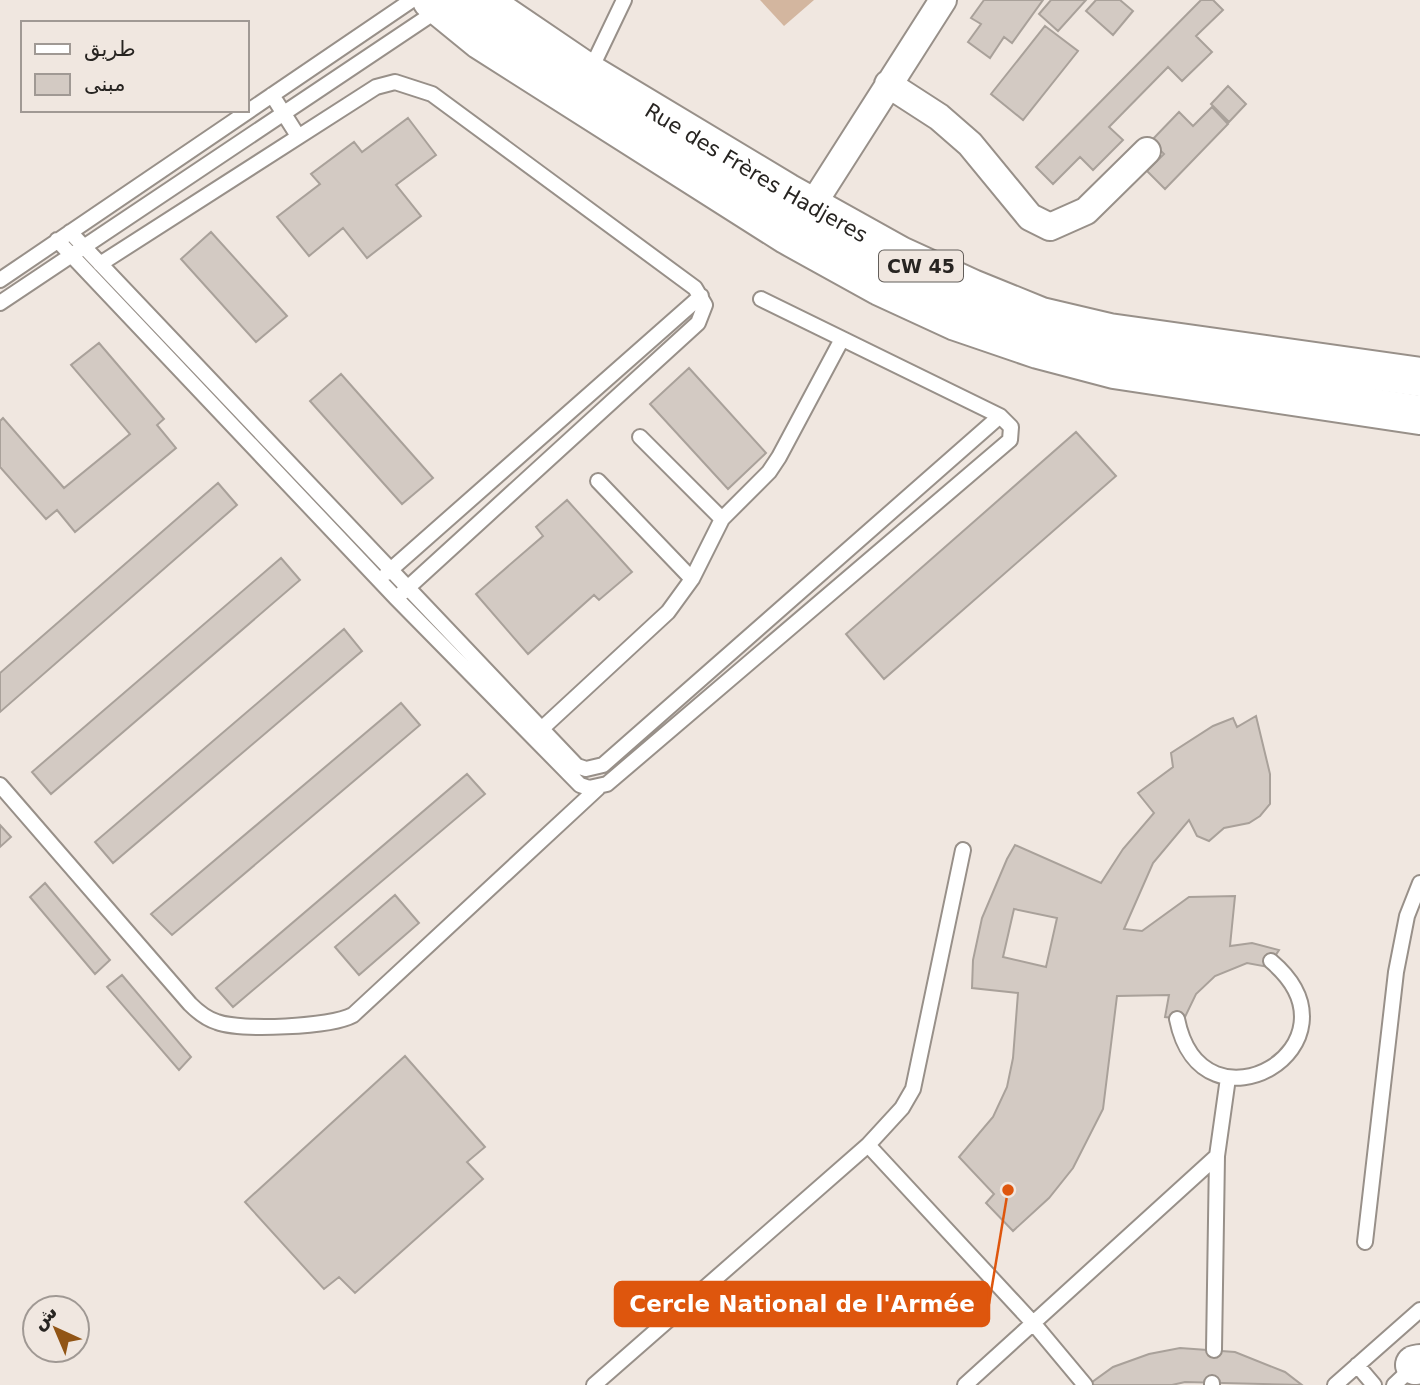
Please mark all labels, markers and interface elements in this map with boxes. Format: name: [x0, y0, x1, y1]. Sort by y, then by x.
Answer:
legend: [21, 21, 248, 112]
text: طريق: [84, 37, 136, 61]
text: مبنى: [84, 72, 125, 96]
street label: Rue des Frères Hadjeres: [641, 98, 872, 247]
road number: CW 45: [879, 250, 963, 282]
callout: Cercle National de l'Armée: [615, 1282, 989, 1326]
text: Cercle National de l'Armée: [629, 1291, 975, 1317]
north arrow: [21, 1294, 91, 1364]
text: ش: [27, 1300, 62, 1335]

